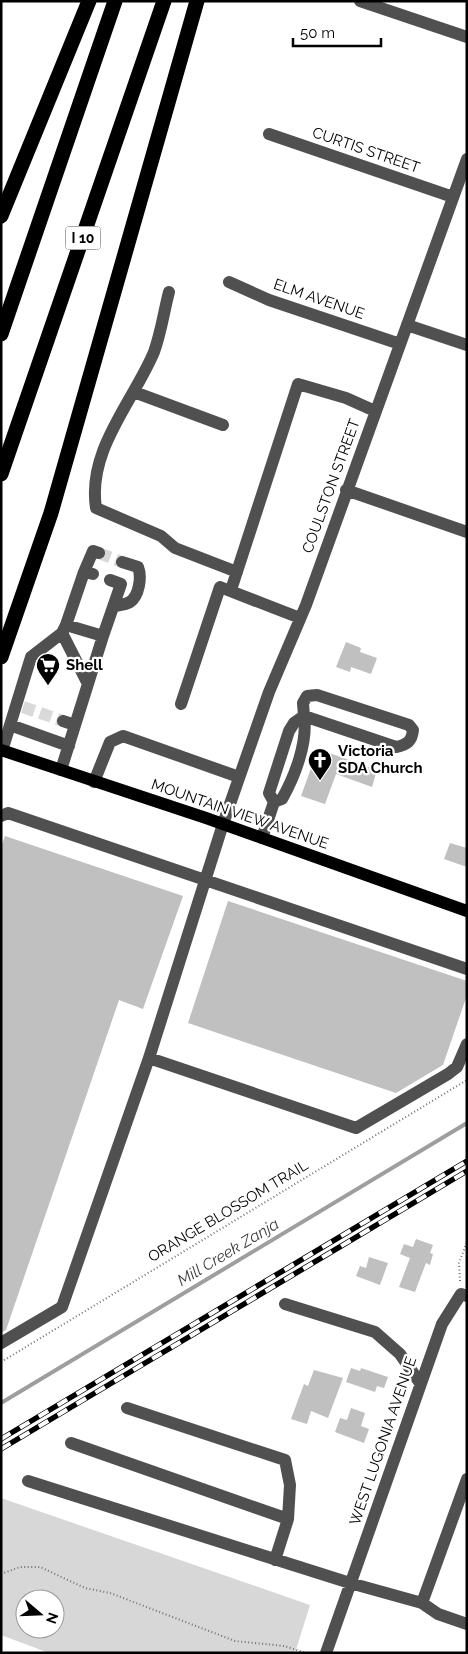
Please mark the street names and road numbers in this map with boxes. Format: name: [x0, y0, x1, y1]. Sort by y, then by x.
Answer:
street label: CURTIS STREET: [310, 123, 422, 177]
road number: I 10: [66, 227, 100, 250]
street label: ELM AVENUE: [271, 275, 367, 323]
street label: COULSTON STREET: [298, 416, 364, 556]
street label: MOUNTAIN VIEW AVENUE: [149, 775, 331, 853]
street label: ORANGE BLOSSOM TRAIL: [145, 1156, 311, 1266]
street label: WEST LUGONIA AVENUE: [346, 1354, 420, 1528]

